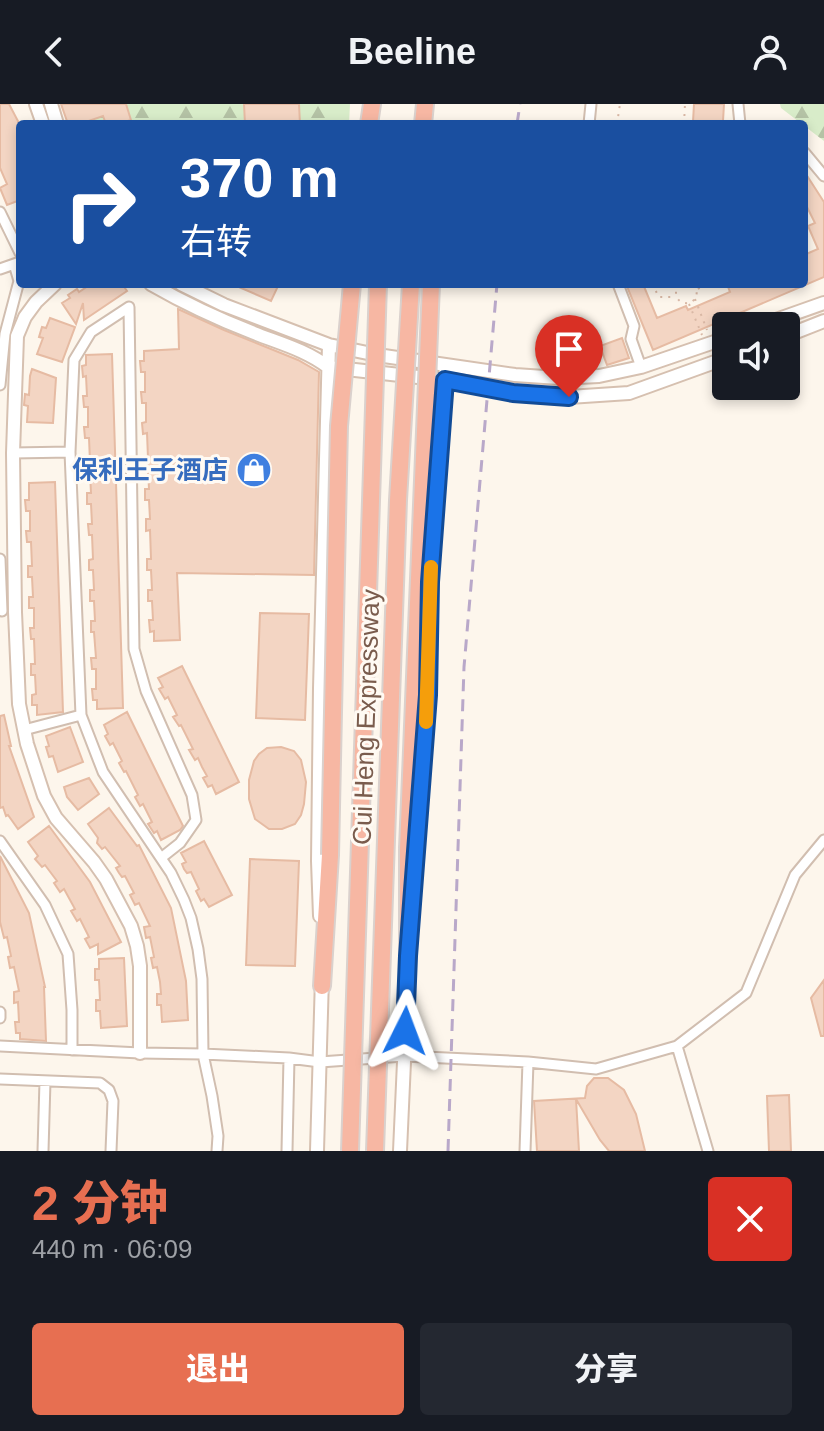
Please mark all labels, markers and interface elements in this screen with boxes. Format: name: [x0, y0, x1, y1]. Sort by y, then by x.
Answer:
icon: back: [32, 30, 76, 74]
icon: person: [748, 30, 792, 74]
text: Beeline: [348, 31, 476, 72]
text: 370 m: [180, 146, 339, 209]
icon: right: [48, 152, 152, 256]
text: 右转: [180, 221, 252, 262]
map controls: [712, 312, 800, 400]
button: sound: [712, 312, 800, 400]
pin: [535, 315, 603, 397]
icon: arrive: [547, 327, 591, 371]
shop icon: 保利王子酒店: [235, 451, 273, 489]
place label: 保利王子酒店: [72, 455, 228, 485]
street label: Cui Heng Expressway: [347, 589, 385, 845]
position arrow: [363, 989, 447, 1073]
text: 2 分钟: [32, 1177, 168, 1230]
button: close: [708, 1177, 792, 1261]
text: 440 m · 06:09: [32, 1234, 192, 1264]
button: 退出: [32, 1323, 404, 1415]
button: 分享: [420, 1323, 792, 1415]

